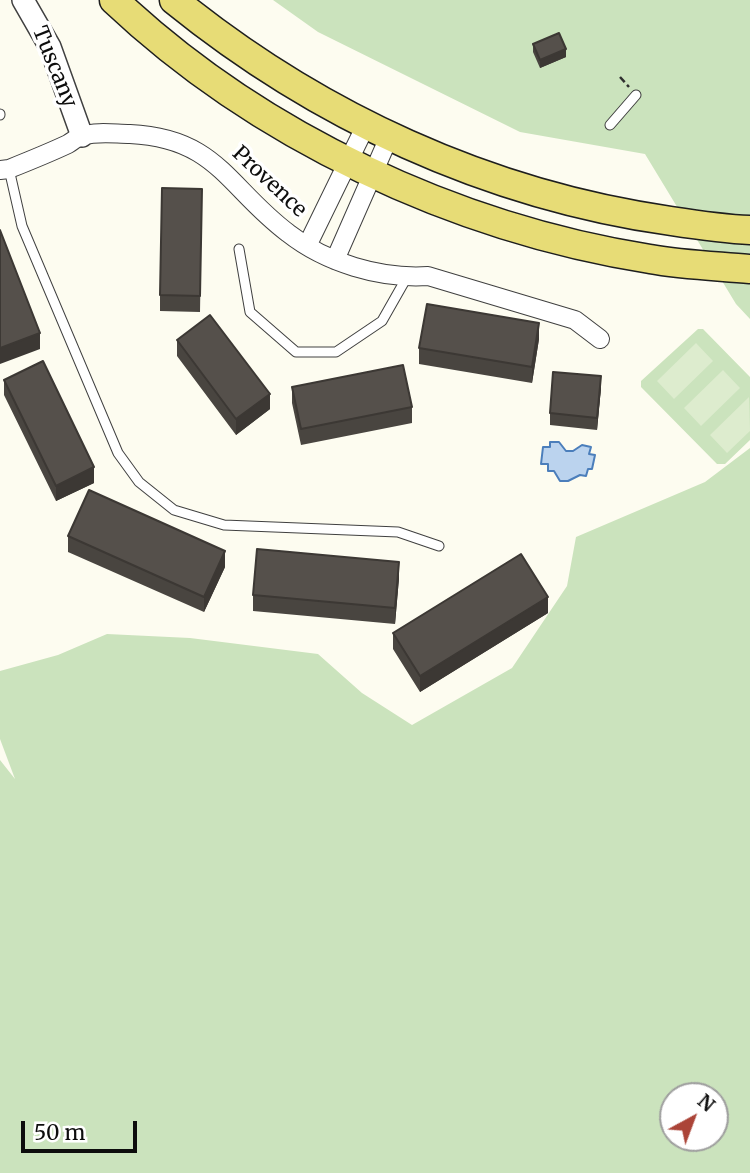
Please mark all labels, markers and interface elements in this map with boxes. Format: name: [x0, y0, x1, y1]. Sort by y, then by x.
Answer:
street label: Tuscany: [26, 23, 82, 111]
street label: Provence: [227, 141, 311, 223]
north arrow: [659, 1082, 729, 1152]
text: N: [693, 1089, 720, 1117]
scale bar: [24, 1106, 140, 1150]
text: 50 m: [34, 1119, 85, 1146]

